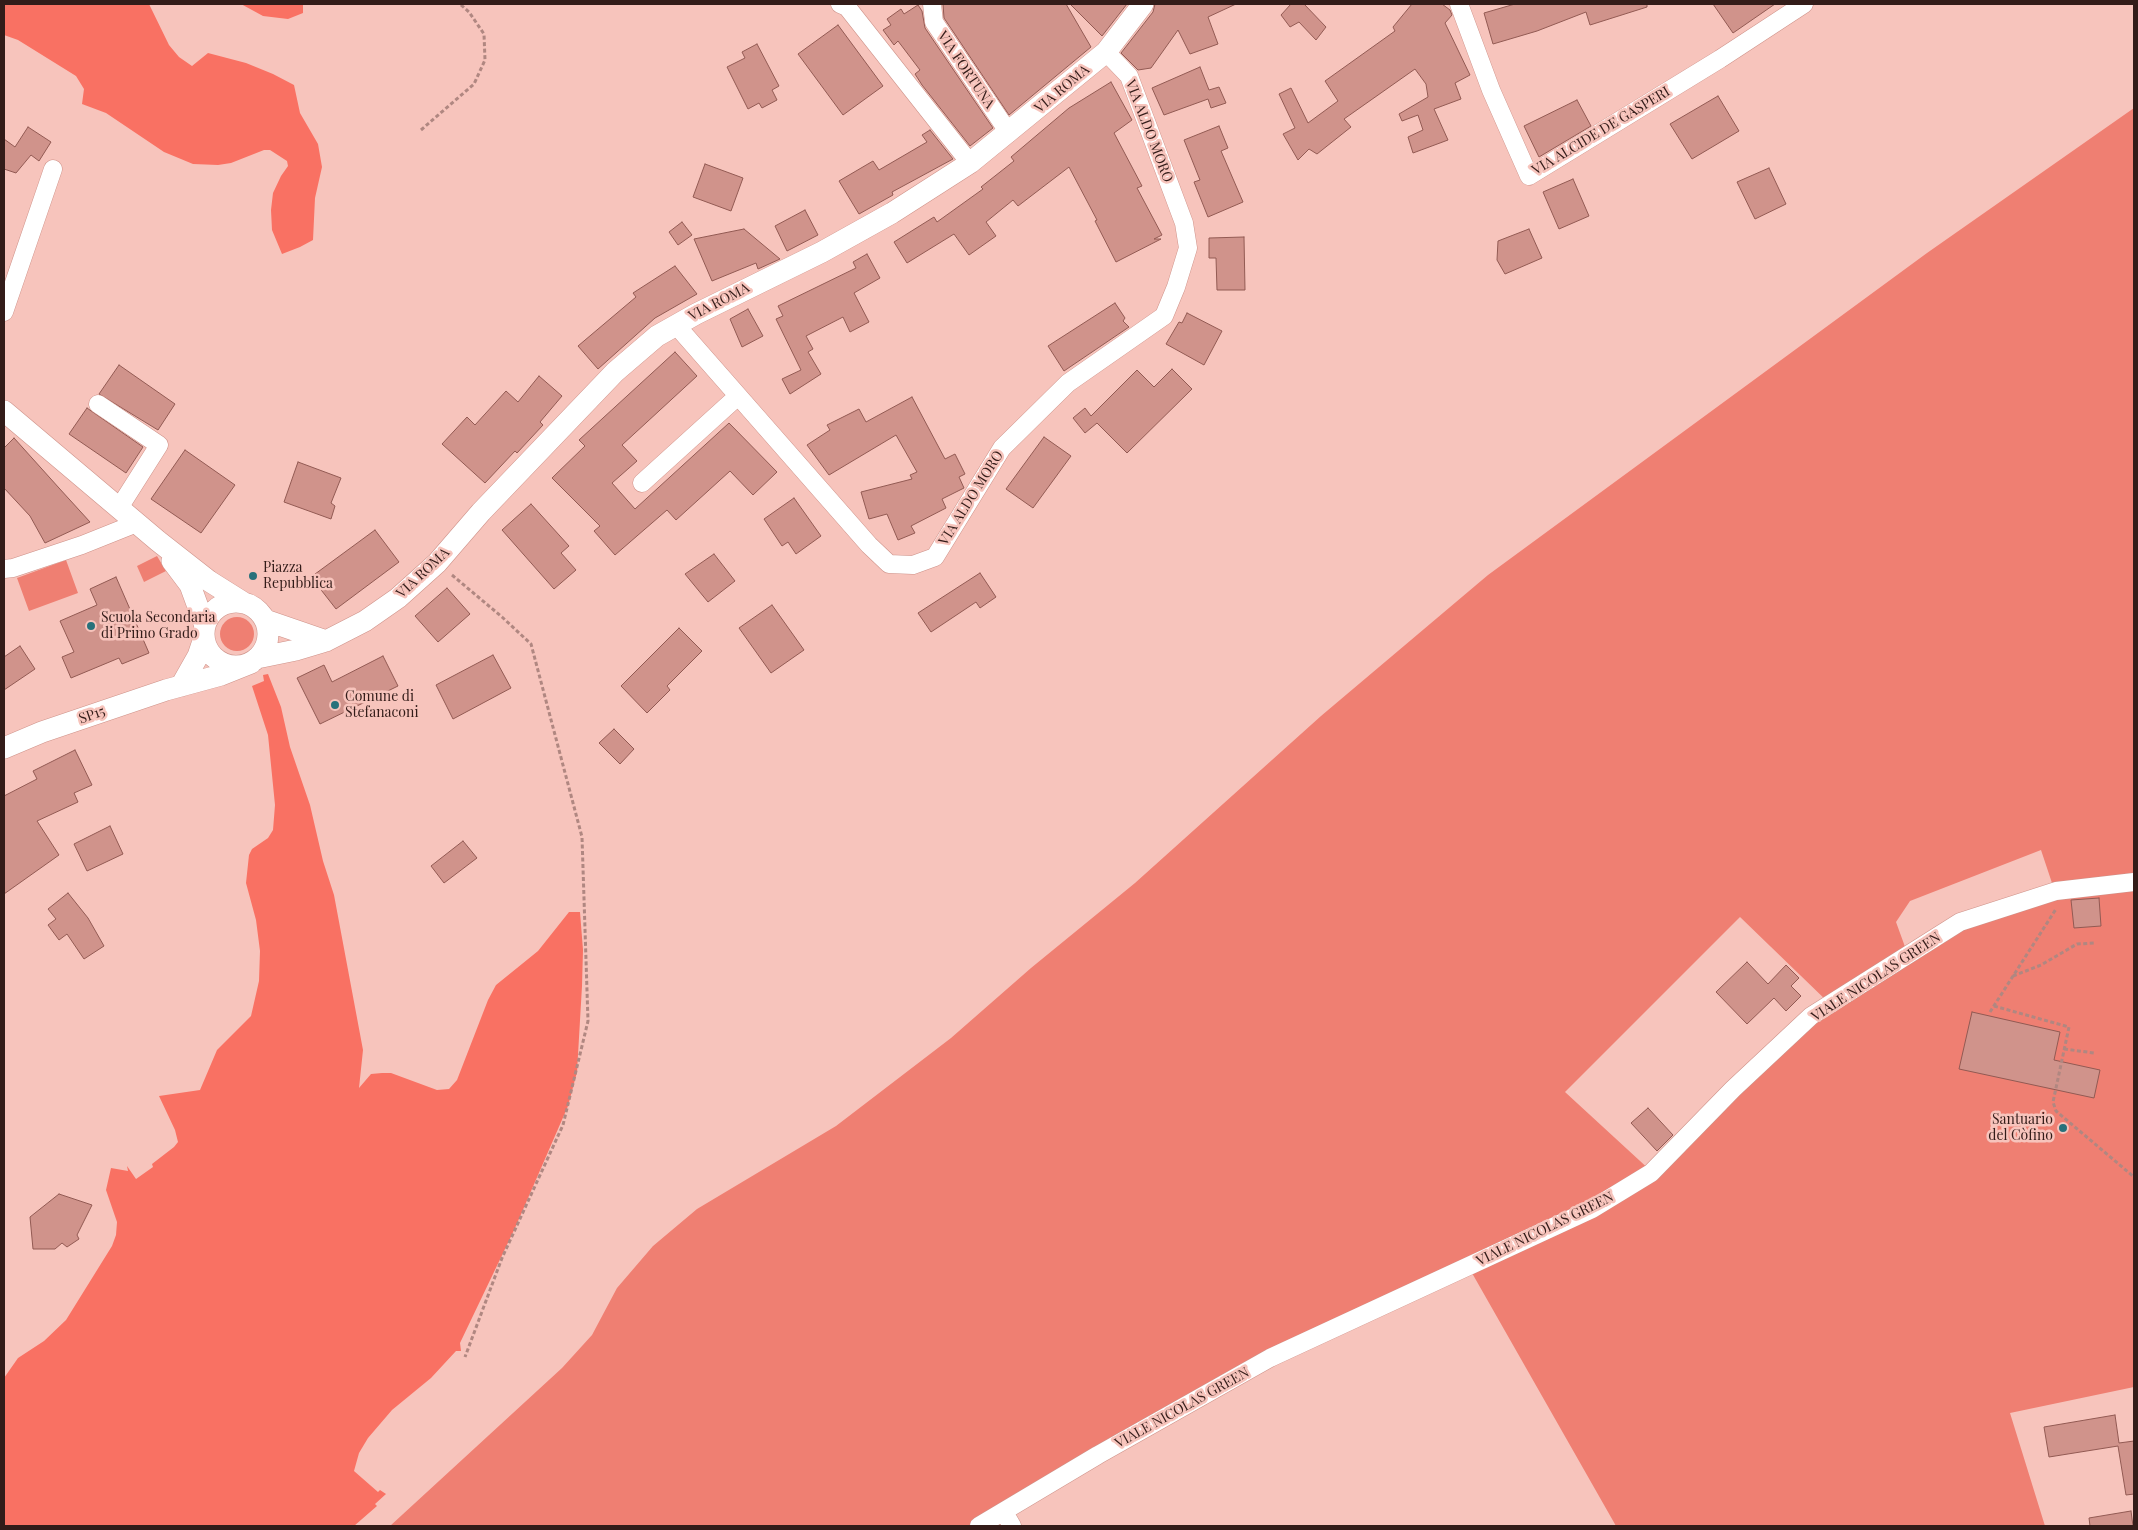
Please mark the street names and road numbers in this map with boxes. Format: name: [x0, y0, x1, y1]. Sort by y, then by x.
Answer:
street label: VIA FORTUNA: [934, 28, 998, 112]
street label: VIA ROMA: [1031, 61, 1093, 117]
street label: VIA ALDO MORO: [1122, 77, 1176, 185]
street label: VIA ALCIDE DE GASPERI: [1529, 83, 1673, 179]
street label: VIA ROMA: [686, 279, 752, 325]
street label: VIA ALDO MORO: [935, 448, 1007, 548]
street label: VIA ROMA: [393, 544, 453, 602]
street label: SP15: [77, 703, 107, 727]
street label: VIALE NICOLAS GREEN: [1808, 929, 1944, 1025]
street label: VIALE NICOLAS GREEN: [1474, 1188, 1616, 1270]
street label: VIALE NICOLAS GREEN: [1112, 1364, 1252, 1452]

